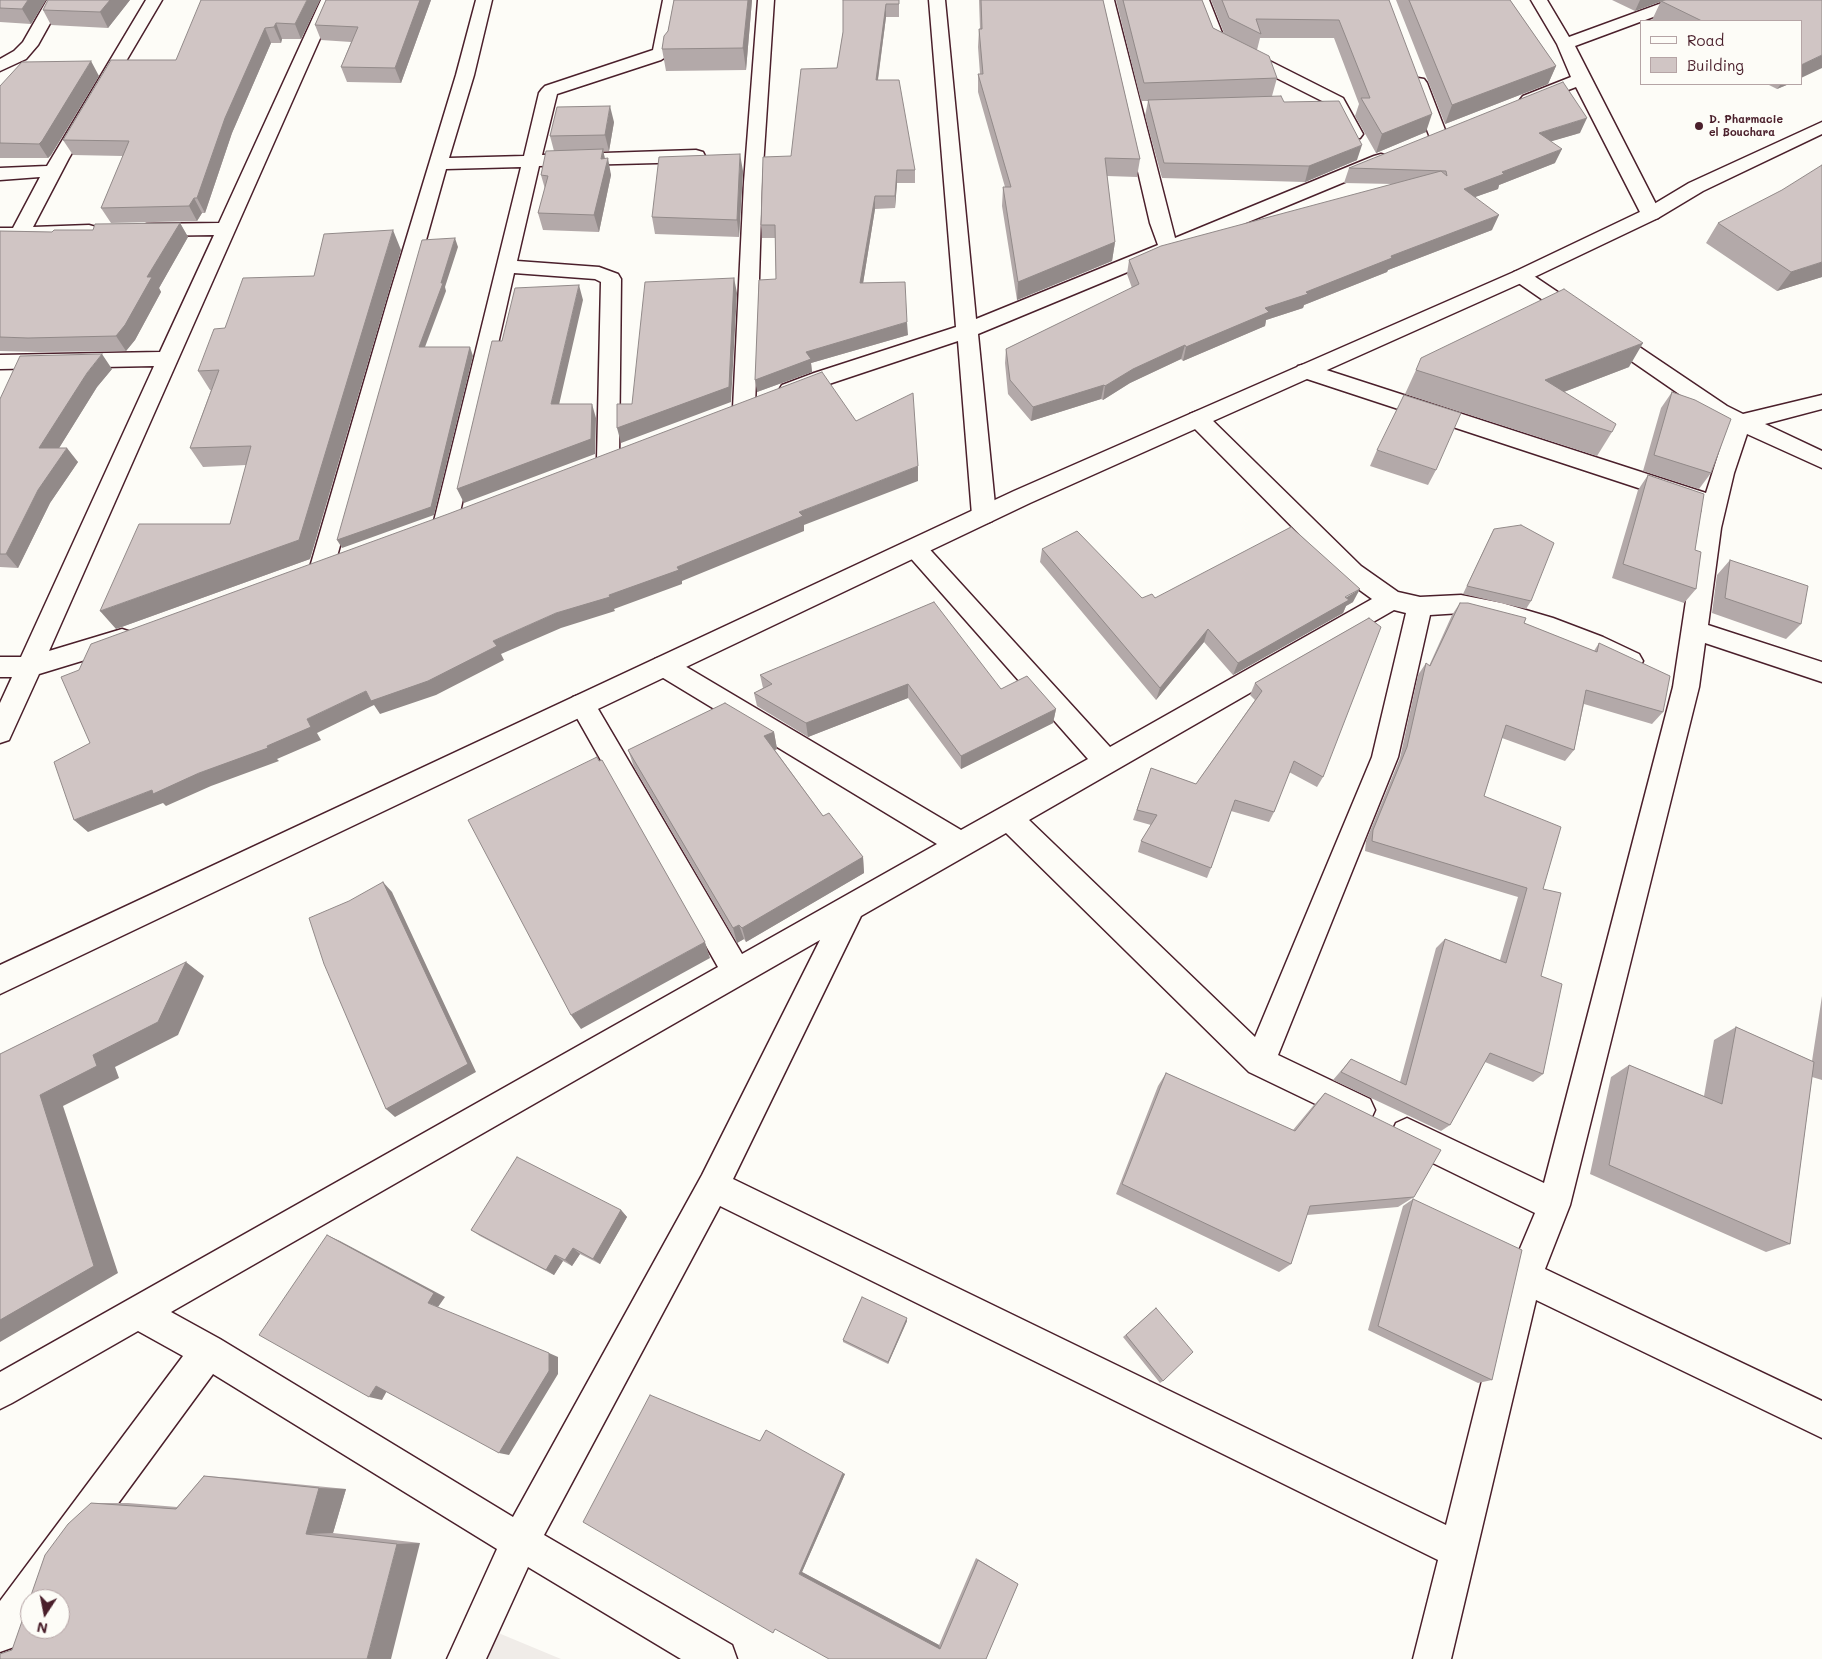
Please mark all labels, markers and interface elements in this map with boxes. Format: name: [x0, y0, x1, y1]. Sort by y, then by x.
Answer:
legend: [1640, 20, 1802, 85]
text: Road: [1687, 30, 1724, 50]
text: Building: [1687, 55, 1744, 75]
place label: D. Pharmacie el Bouchara: [1709, 113, 1783, 139]
marker: D. Pharmacie el Bouchara: [1693, 120, 1705, 132]
north arrow: [20, 1589, 70, 1639]
text: N: [35, 1618, 49, 1639]

